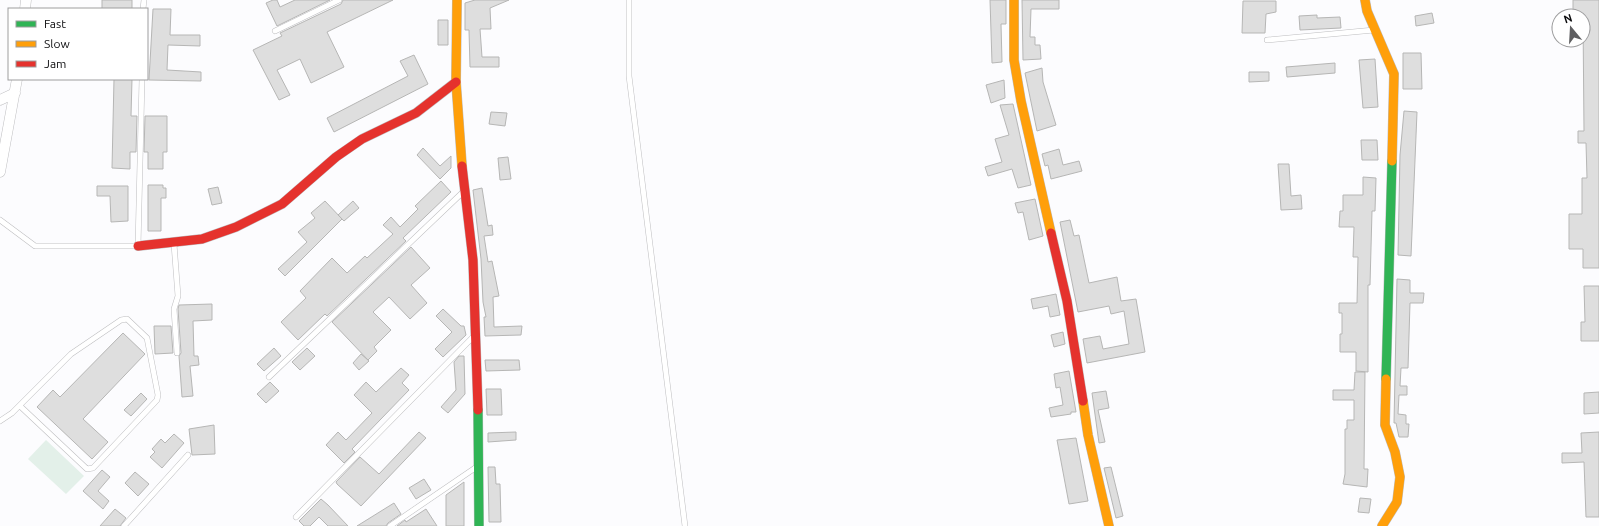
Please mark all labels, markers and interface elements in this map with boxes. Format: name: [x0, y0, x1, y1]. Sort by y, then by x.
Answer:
legend: [8, 8, 148, 80]
north arrow: [1551, 8, 1591, 48]
text: N: [1562, 12, 1574, 25]
text: Fast: [44, 17, 66, 30]
text: Slow: [44, 37, 70, 50]
text: Jam: [44, 57, 66, 70]

